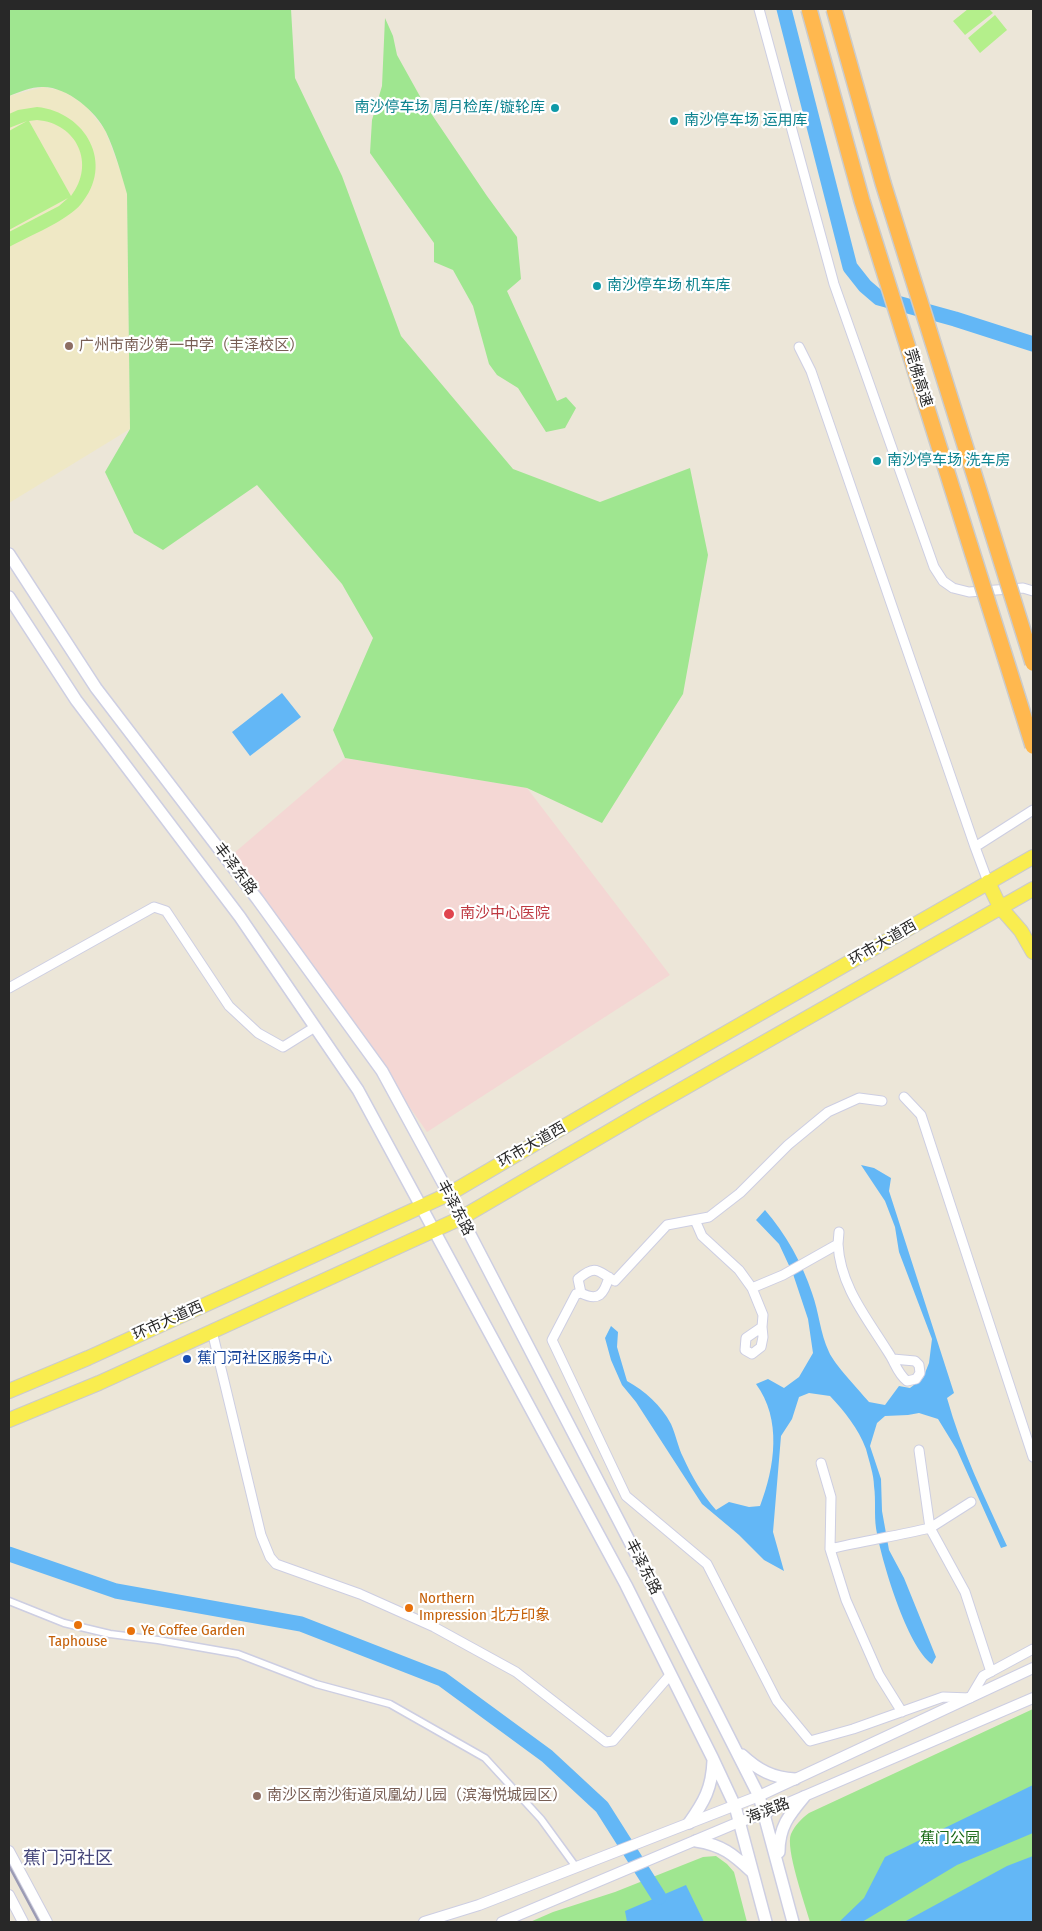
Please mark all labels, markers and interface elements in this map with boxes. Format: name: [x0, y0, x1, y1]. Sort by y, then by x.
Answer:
place label: 南沙停车场 周月检库/镟轮库: [354, 99, 545, 117]
marker: 南沙停车场 周月检库/镟轮库: [549, 102, 561, 114]
place label: 南沙停车场 运用库: [684, 112, 808, 130]
marker: 南沙停车场 运用库: [668, 115, 680, 127]
place label: 南沙停车场 机车库: [607, 277, 731, 295]
marker: 南沙停车场 机车库: [591, 280, 603, 292]
place label: 广州市南沙第一中学（丰泽校区）: [79, 337, 304, 355]
marker: 广州市南沙第一中学（丰泽校区）: [63, 340, 75, 352]
street label: 莞佛高速: [901, 347, 935, 409]
place label: 南沙停车场 洗车房: [887, 452, 1011, 470]
marker: 南沙停车场 洗车房: [871, 455, 883, 467]
street label: 丰泽东路: [210, 840, 260, 898]
place label: 南沙中心医院: [460, 905, 550, 923]
marker: 南沙中心医院: [442, 907, 456, 921]
street label: 环市大道西: [846, 916, 920, 970]
street label: 环市大道西: [495, 1118, 569, 1172]
street label: 丰泽东路: [433, 1177, 477, 1239]
street label: 环市大道西: [130, 1298, 206, 1344]
place label: 蕉门河社区服务中心: [197, 1350, 332, 1368]
marker: 蕉门河社区服务中心: [181, 1353, 193, 1365]
street label: 丰泽东路: [621, 1536, 665, 1598]
place label: Northern Impression 北方印象: [419, 1590, 550, 1625]
marker: Northern Impression 北方印象: [403, 1602, 415, 1614]
marker: Taphouse: [72, 1619, 84, 1631]
place label: Ye Coffee Garden: [141, 1622, 245, 1640]
marker: Ye Coffee Garden: [125, 1625, 137, 1637]
place label: Taphouse: [49, 1633, 107, 1651]
place label: 南沙区南沙街道凤凰幼儿园（滨海悦城园区）: [267, 1787, 567, 1805]
marker: 南沙区南沙街道凤凰幼儿园（滨海悦城园区）: [251, 1790, 263, 1802]
street label: 海滨路: [744, 1795, 792, 1827]
park label: 蕉门公园: [920, 1830, 980, 1848]
district label: 蕉门河社区: [23, 1848, 113, 1870]

